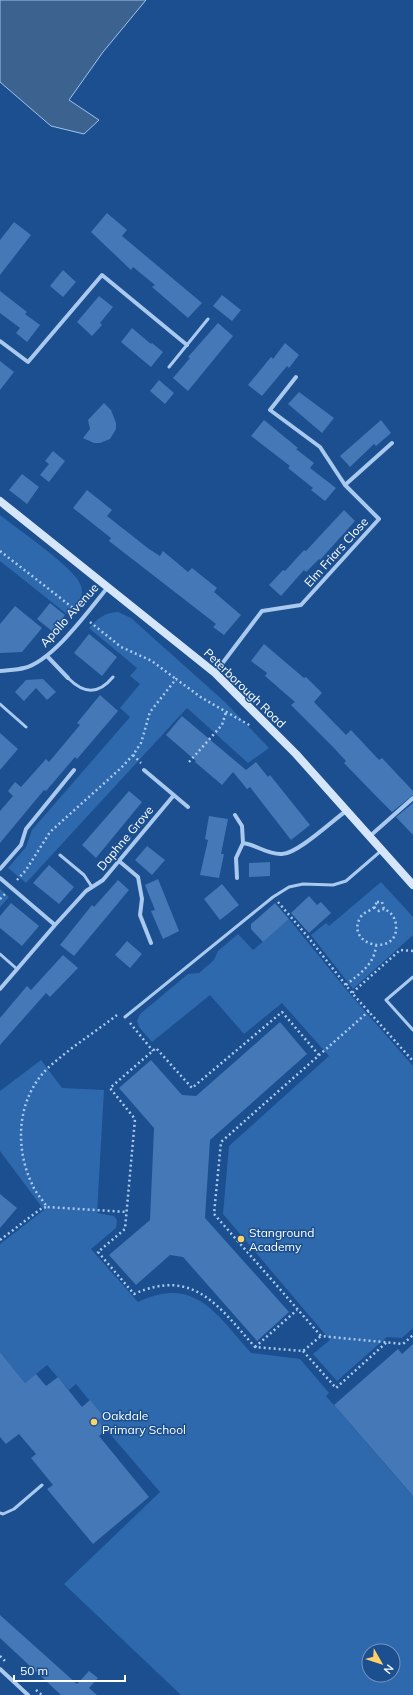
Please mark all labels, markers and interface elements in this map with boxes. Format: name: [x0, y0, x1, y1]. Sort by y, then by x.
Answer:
street label: Elm Friars Close: [301, 514, 371, 590]
street label: Apollo Avenue: [37, 580, 101, 650]
street label: Peterborough Road: [201, 645, 289, 731]
street label: Daphne Grove: [94, 803, 156, 873]
place label: Stanground Academy: [249, 1225, 314, 1254]
marker: Stanground Academy: [236, 1234, 246, 1244]
place label: Oakdale Primary School: [102, 1408, 186, 1437]
marker: Oakdale Primary School: [89, 1417, 99, 1427]
north arrow: [361, 1643, 401, 1683]
scale bar: [14, 1657, 125, 1683]
text: N: [381, 1662, 397, 1677]
text: 50 m: [20, 1663, 48, 1678]

